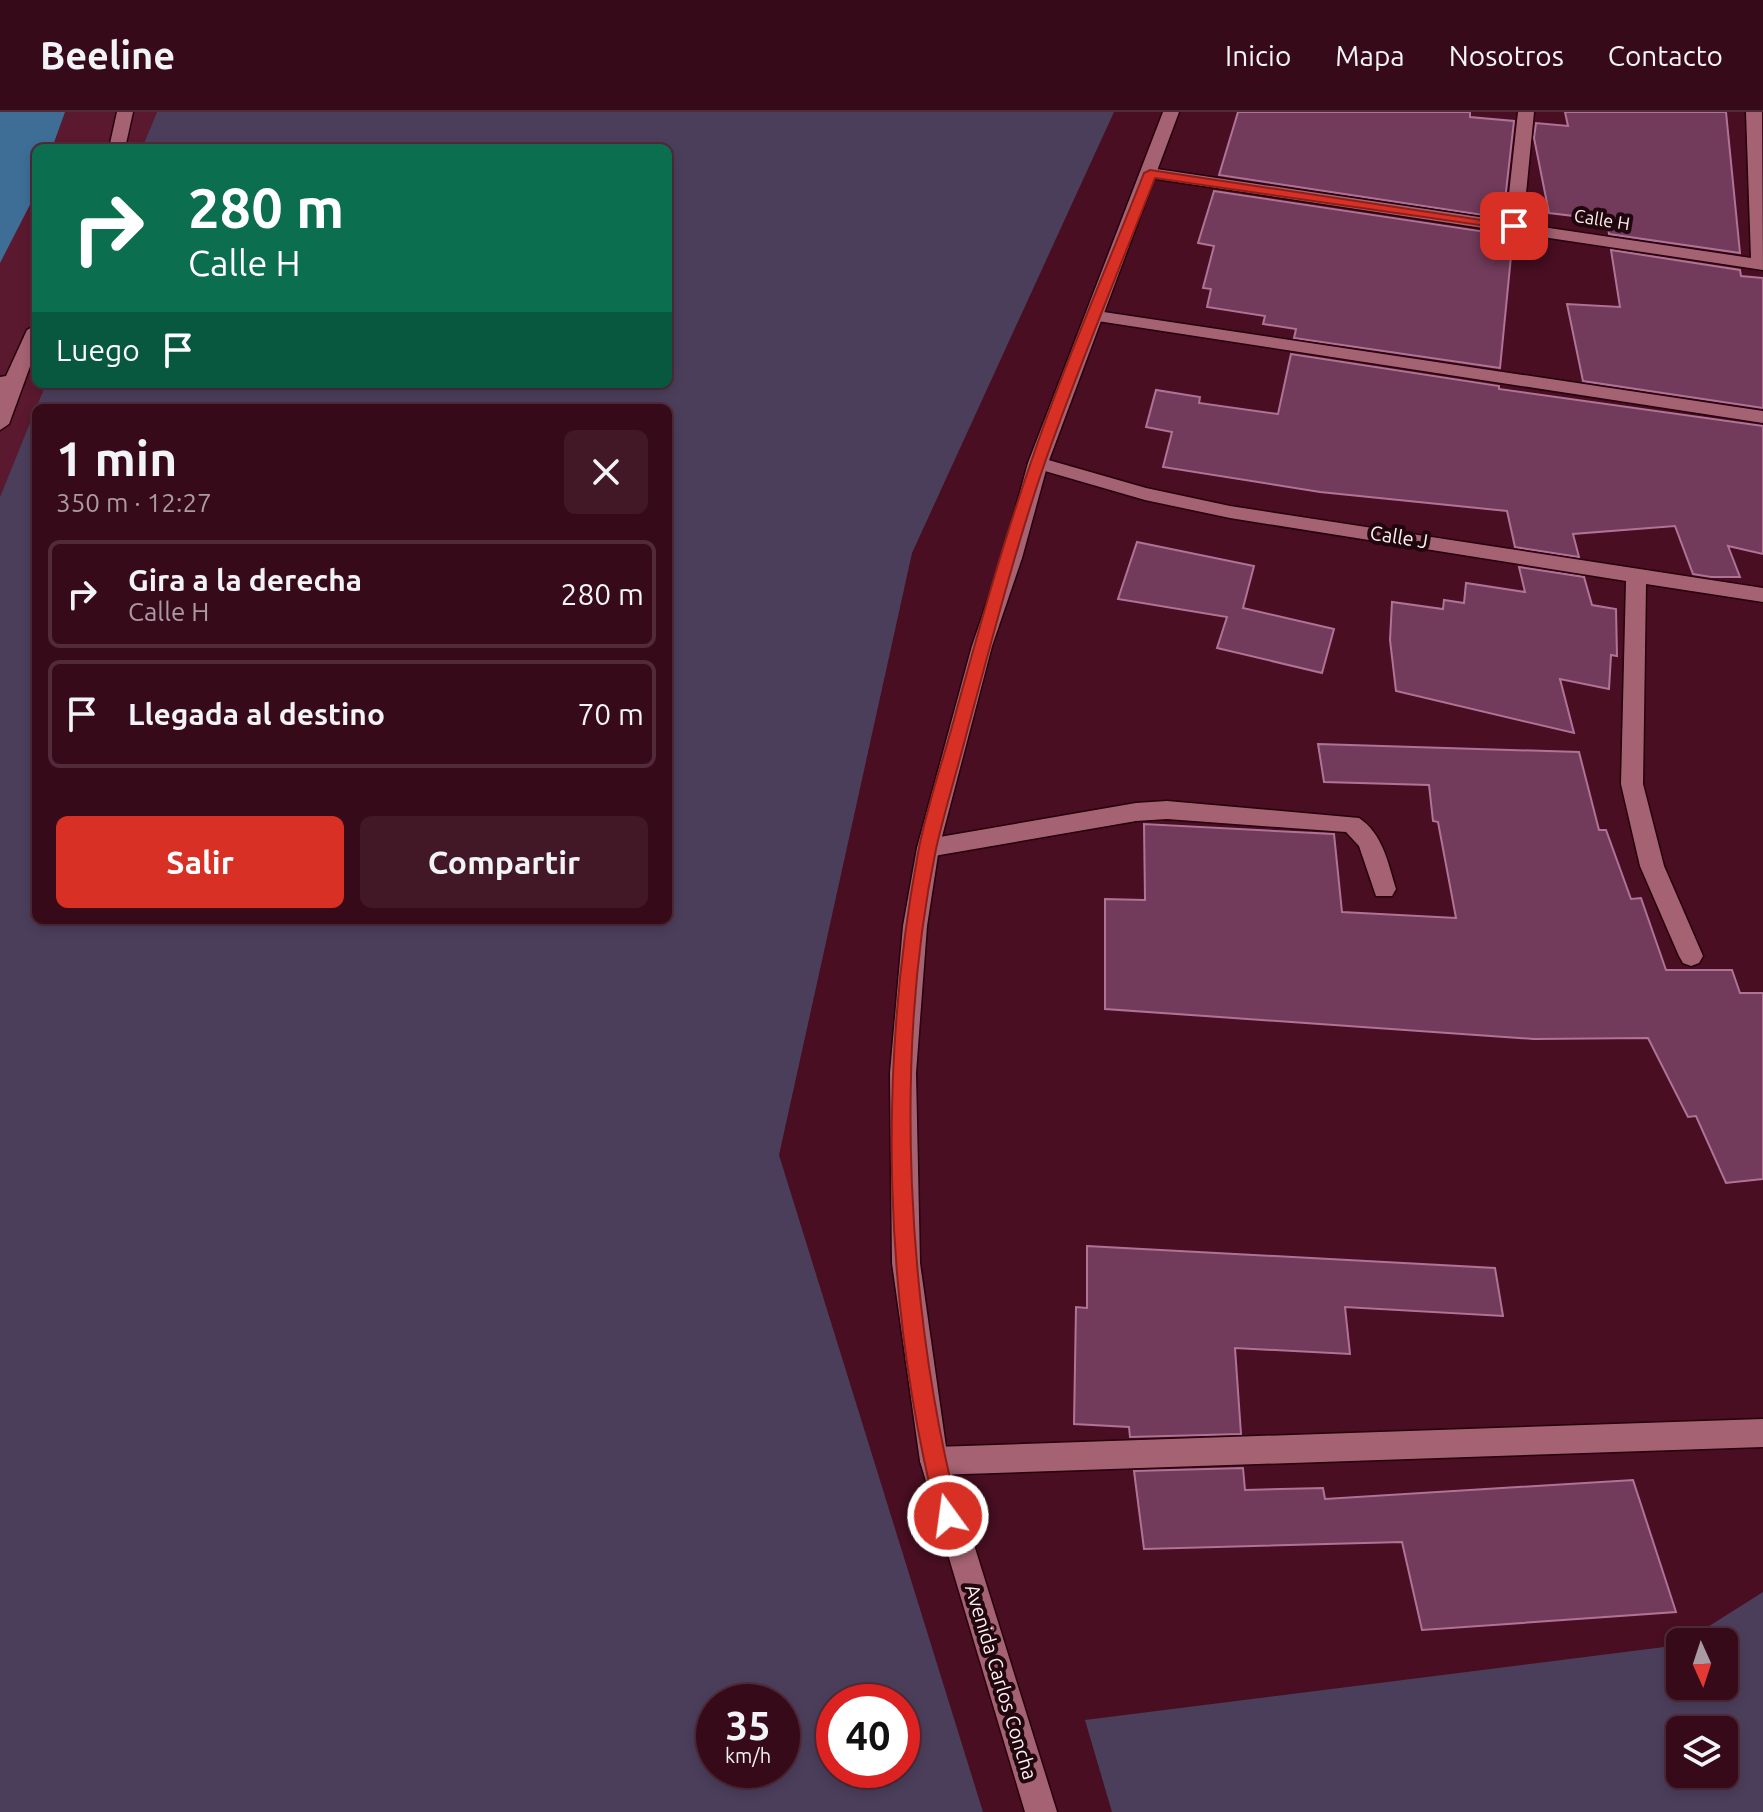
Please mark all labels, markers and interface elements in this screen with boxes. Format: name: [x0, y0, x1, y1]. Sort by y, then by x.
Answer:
text: Beeline: [40, 34, 175, 76]
text: Inicio: [1225, 40, 1291, 71]
text: Mapa: [1335, 40, 1405, 71]
text: Nosotros: [1449, 40, 1564, 71]
text: Contacto: [1608, 40, 1723, 71]
icon: right: [56, 176, 160, 280]
text: 280 m: [188, 176, 344, 239]
pin: [1480, 192, 1548, 260]
icon: arrive: [1492, 204, 1536, 248]
street label: Calle H: [1573, 205, 1632, 233]
text: Calle H: [188, 242, 301, 283]
icon: arrive: [156, 328, 200, 372]
text: Luego: [56, 333, 140, 367]
button: close: [564, 430, 648, 514]
text: 1 min: [56, 431, 177, 485]
text: 350 m · 12:27: [56, 488, 212, 517]
street label: Calle J: [1368, 521, 1430, 552]
text: Gira a la derecha: [128, 563, 362, 597]
icon: right: [60, 572, 104, 616]
text: 280 m: [560, 577, 644, 611]
text: Calle H: [128, 597, 209, 626]
icon: arrive: [60, 692, 104, 736]
text: Llegada al destino: [128, 697, 385, 731]
text: 70 m: [577, 697, 644, 731]
button: Salir: [56, 816, 344, 908]
button: Compartir: [360, 816, 648, 908]
position arrow: [906, 1474, 990, 1558]
street label: Avenida Carlos Concha: [961, 1581, 1042, 1782]
north arrow: [1666, 1628, 1738, 1700]
map controls: [1666, 1628, 1738, 1788]
speed limit sign: 40: [816, 1684, 920, 1788]
text: 35: [725, 1703, 771, 1748]
button: layers: [1666, 1716, 1738, 1788]
text: km/h: [725, 1744, 771, 1767]

